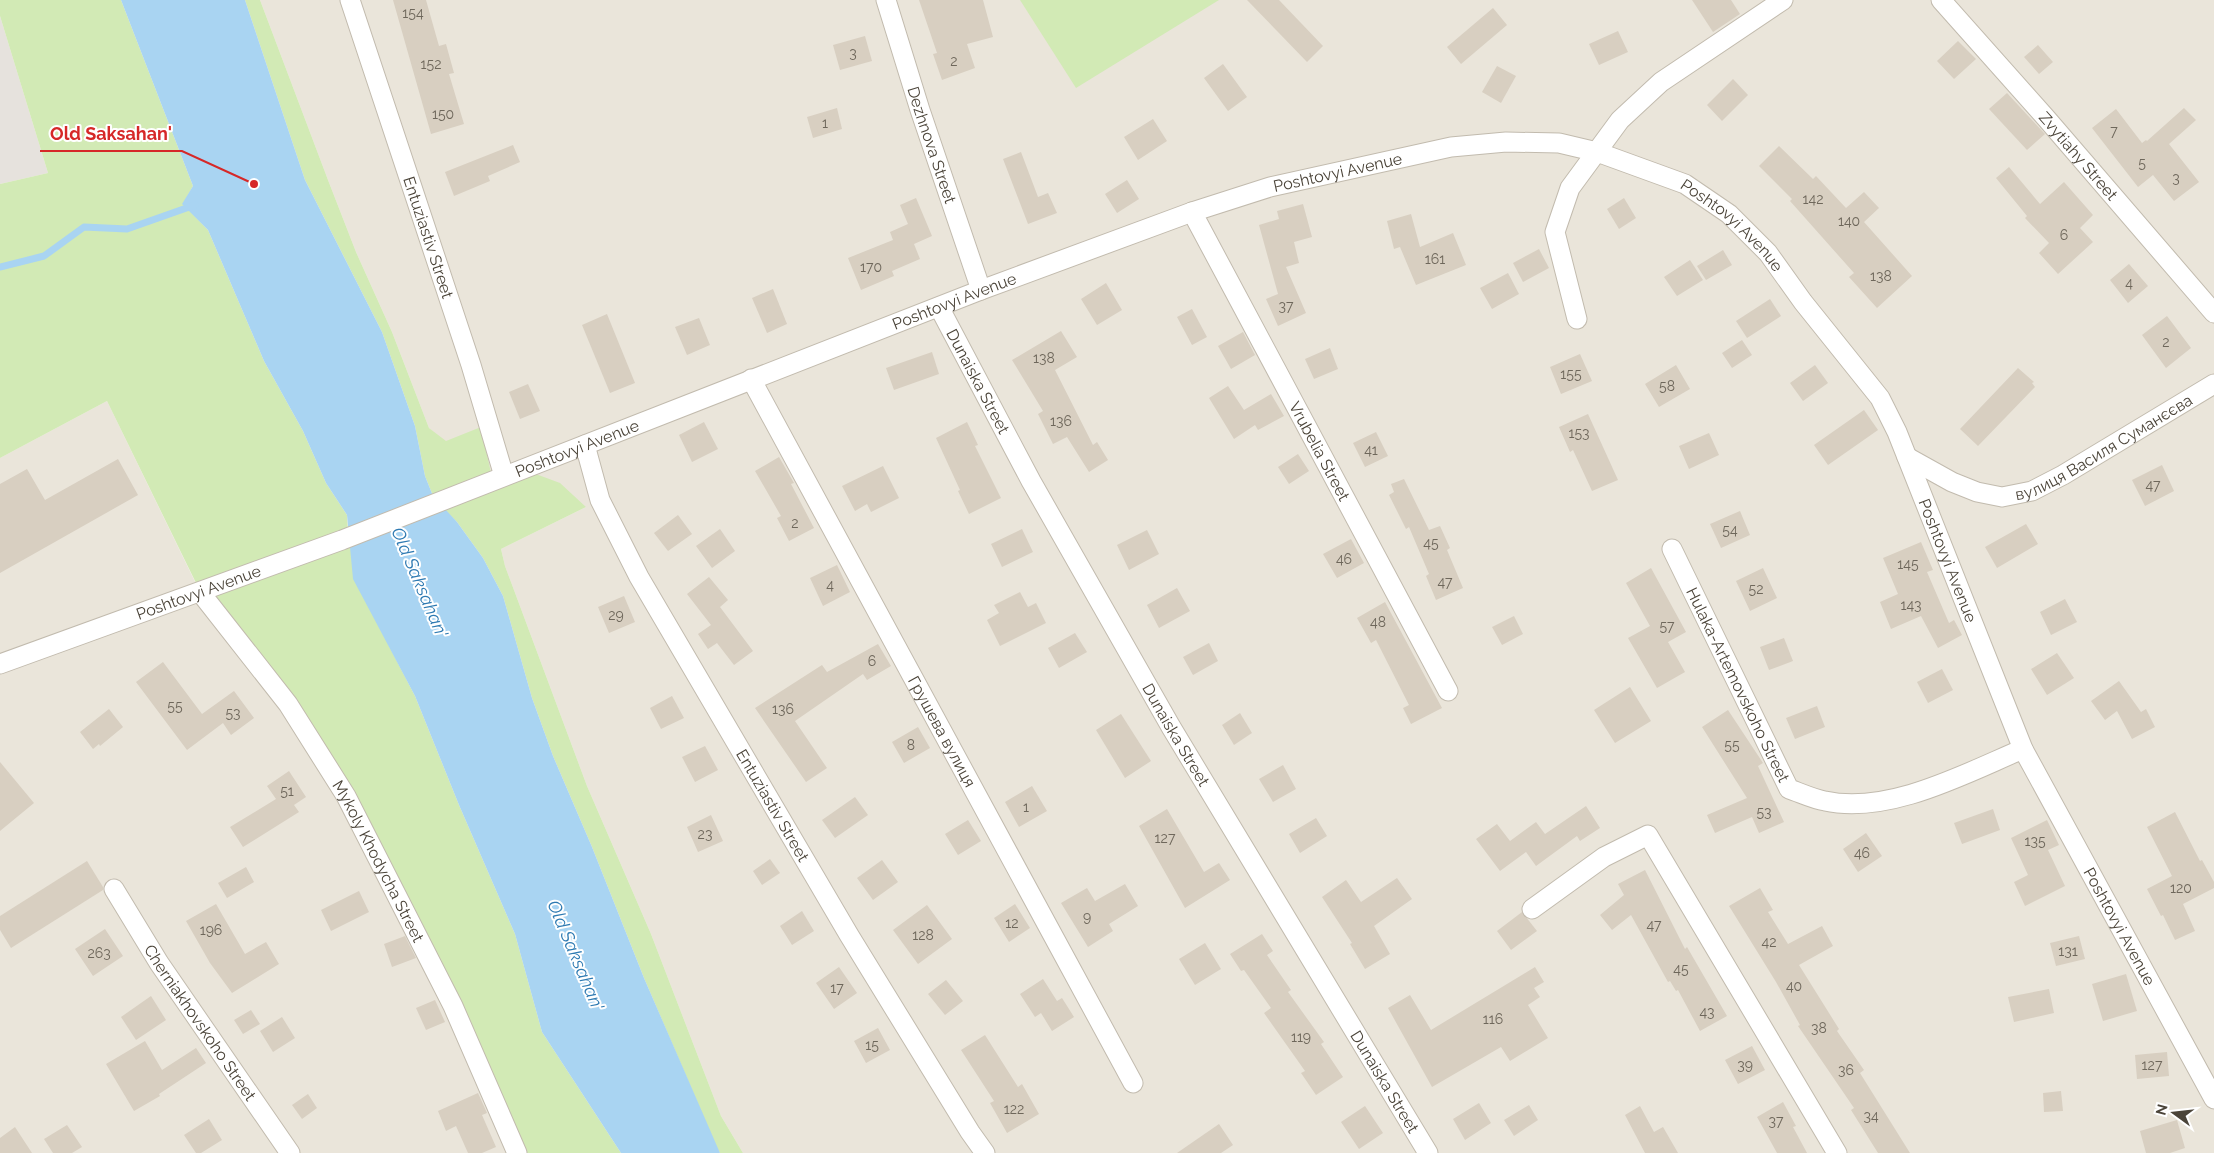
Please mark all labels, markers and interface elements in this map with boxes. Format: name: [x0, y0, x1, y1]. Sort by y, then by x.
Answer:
house number: 154: [402, 5, 424, 21]
house number: 3: [849, 45, 857, 61]
house number: 2: [950, 53, 958, 69]
house number: 152: [421, 56, 441, 72]
street label: Dezhnova Street: [904, 84, 961, 206]
house number: 150: [432, 106, 454, 122]
street label: Zvytiahy Street: [2035, 108, 2122, 204]
house number: 1: [822, 115, 828, 131]
callout: Old Saksahan': [40, 118, 182, 151]
text: Old Saksahan': [50, 123, 172, 144]
house number: 7: [2110, 123, 2118, 139]
street label: Poshtovyi Avenue: [1271, 149, 1404, 196]
house number: 5: [2138, 155, 2146, 171]
house number: 3: [2172, 170, 2180, 186]
street label: Entuziastiv Street: [400, 174, 458, 301]
street label: Poshtovyi Avenue: [1677, 175, 1787, 275]
house number: 142: [1803, 191, 1823, 207]
house number: 140: [1838, 213, 1860, 229]
house number: 6: [2060, 227, 2068, 243]
house number: 161: [1425, 251, 1445, 267]
house number: 170: [860, 259, 882, 275]
street label: Poshtovyi Avenue: [889, 268, 1019, 333]
house number: 138: [1870, 268, 1892, 284]
house number: 4: [2125, 275, 2133, 291]
house number: 37: [1279, 298, 1294, 314]
street label: Dunaiska Street: [943, 326, 1014, 438]
house number: 2: [2162, 334, 2170, 350]
house number: 138: [1033, 350, 1055, 366]
house number: 155: [1560, 366, 1582, 382]
house number: 58: [1659, 378, 1675, 394]
street label: вулиця Василя Суманєєва: [2014, 390, 2196, 504]
street label: Vrubelia Street: [1285, 398, 1354, 504]
house number: 136: [1050, 413, 1072, 429]
street label: Poshtovyi Avenue: [512, 415, 641, 481]
house number: 153: [1568, 425, 1590, 441]
house number: 41: [1364, 442, 1378, 458]
house number: 47: [2145, 477, 2161, 493]
street label: Poshtovyi Avenue: [1915, 496, 1981, 625]
house number: 2: [791, 515, 799, 531]
house number: 54: [1722, 522, 1738, 538]
water label: Old Saksahan': [387, 524, 453, 641]
house number: 45: [1423, 535, 1439, 551]
house number: 46: [1336, 551, 1352, 567]
house number: 145: [1897, 556, 1919, 572]
street label: Poshtovyi Avenue: [133, 561, 263, 623]
house number: 47: [1437, 574, 1453, 590]
house number: 4: [826, 577, 834, 593]
house number: 52: [1749, 581, 1763, 597]
street label: Hulaka-Artemovskoho Street: [1683, 584, 1794, 786]
house number: 143: [1900, 597, 1922, 613]
house number: 29: [608, 607, 624, 623]
house number: 48: [1370, 614, 1386, 630]
house number: 57: [1659, 618, 1675, 634]
house number: 6: [868, 653, 876, 669]
street label: Грушева вулиця: [904, 673, 980, 790]
street label: Dunaiska Street: [1139, 680, 1214, 790]
house number: 55: [167, 698, 183, 714]
house number: 136: [772, 701, 794, 717]
house number: 53: [225, 705, 241, 721]
house number: 8: [907, 737, 915, 753]
house number: 55: [1724, 737, 1740, 753]
street label: Entuziastiv Street: [733, 746, 814, 865]
street label: Mykoly Khodycha Street: [329, 777, 429, 946]
house number: 51: [280, 783, 294, 799]
house number: 1: [1023, 799, 1029, 815]
house number: 53: [1756, 804, 1772, 820]
house number: 23: [698, 826, 712, 842]
house number: 127: [1155, 830, 1176, 846]
house number: 135: [2024, 833, 2046, 849]
house number: 46: [1854, 845, 1870, 861]
street label: Poshtovyi Avenue: [2080, 864, 2160, 989]
house number: 120: [2170, 880, 2192, 896]
water label: Old Saksahan': [543, 897, 609, 1014]
house number: 9: [1083, 909, 1091, 925]
house number: 12: [1005, 915, 1019, 931]
house number: 47: [1646, 917, 1662, 933]
house number: 196: [200, 922, 222, 938]
house number: 128: [912, 927, 934, 943]
house number: 42: [1762, 934, 1776, 950]
street label: Cherniakhovskoho Street: [140, 941, 261, 1105]
house number: 131: [2058, 943, 2078, 959]
house number: 263: [87, 945, 111, 961]
house number: 45: [1673, 961, 1689, 977]
house number: 40: [1786, 978, 1802, 994]
house number: 17: [830, 980, 844, 996]
house number: 43: [1699, 1004, 1715, 1020]
house number: 116: [1483, 1011, 1503, 1027]
house number: 38: [1811, 1020, 1827, 1036]
street label: Dunaiska Street: [1347, 1027, 1423, 1137]
house number: 119: [1291, 1029, 1311, 1045]
house number: 15: [865, 1037, 879, 1053]
house number: 39: [1737, 1057, 1753, 1073]
house number: 127: [2142, 1057, 2163, 1073]
house number: 36: [1838, 1062, 1854, 1078]
north arrow: [2149, 1088, 2199, 1138]
house number: 122: [1004, 1101, 1024, 1117]
text: N: [2152, 1102, 2171, 1117]
house number: 34: [1863, 1108, 1879, 1124]
house number: 37: [1769, 1113, 1784, 1129]

